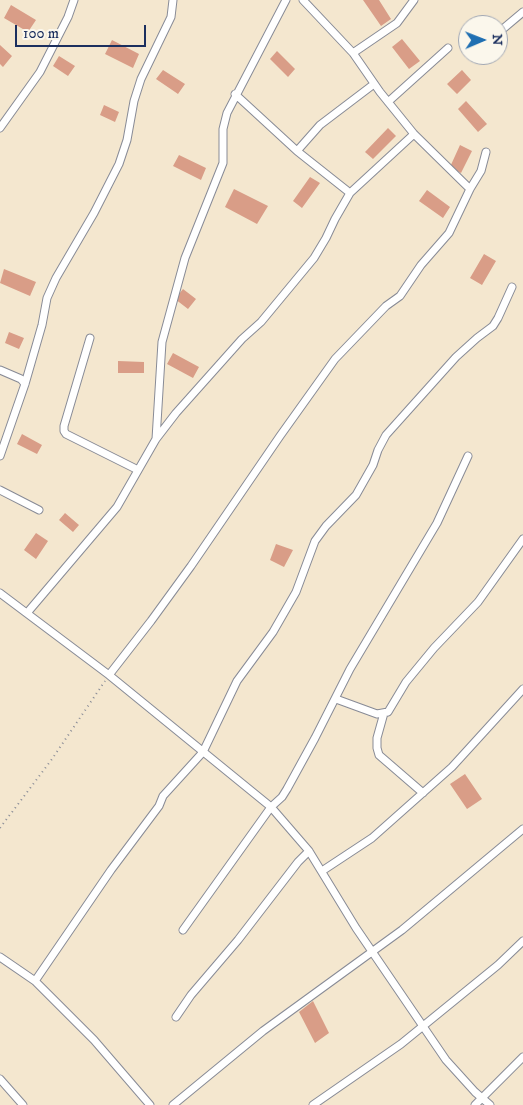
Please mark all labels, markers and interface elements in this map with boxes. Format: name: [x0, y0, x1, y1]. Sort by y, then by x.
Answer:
scale bar: [18, 15, 149, 47]
north arrow: [458, 15, 508, 65]
text: 100 m: [23, 24, 59, 43]
text: N: [488, 34, 506, 46]

